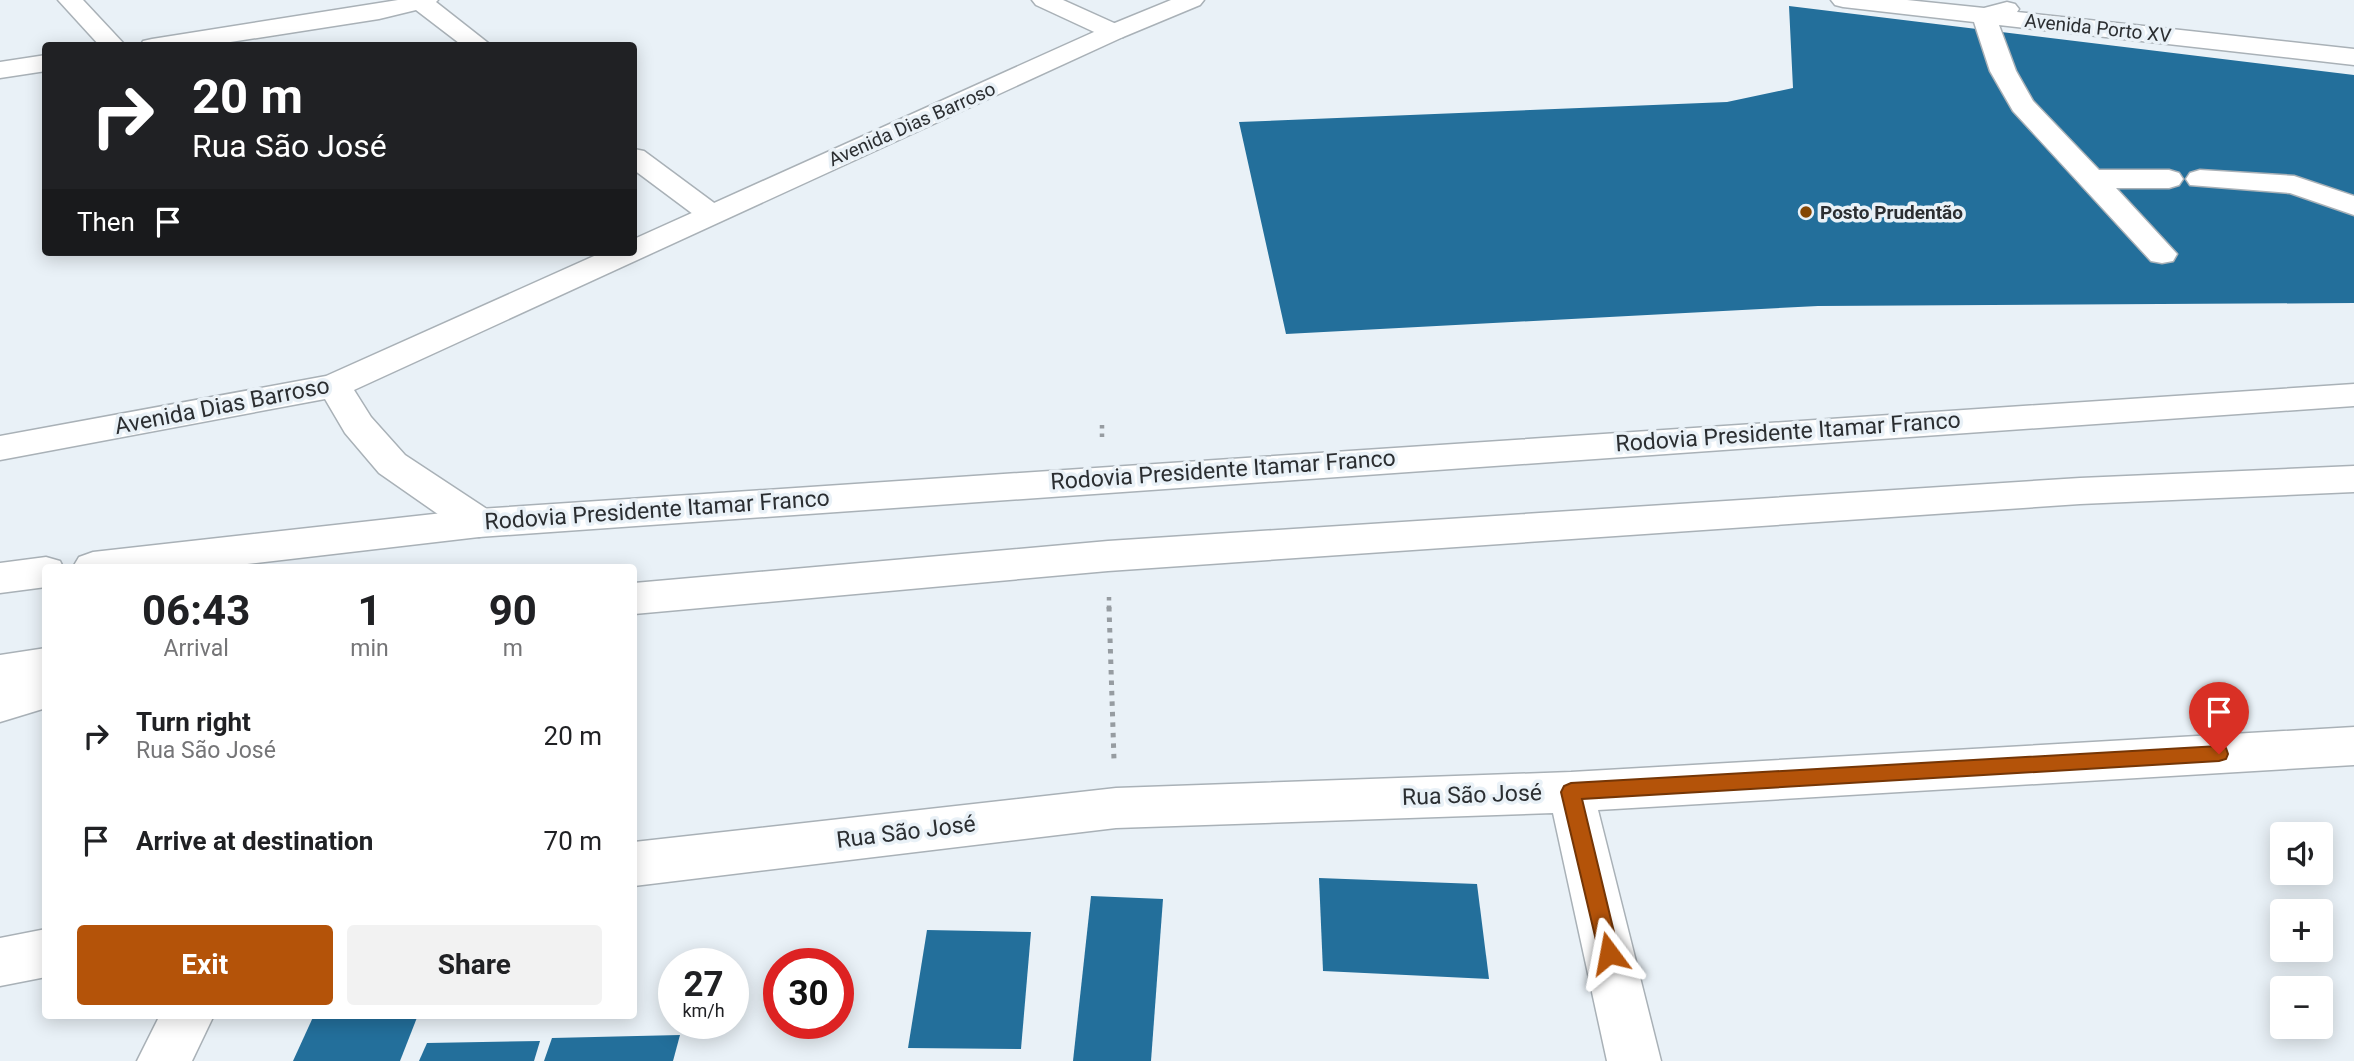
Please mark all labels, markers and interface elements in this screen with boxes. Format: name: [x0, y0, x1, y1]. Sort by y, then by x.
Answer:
street label: Avenida Porto XV: [2024, 9, 2172, 47]
text: 20 m: [192, 68, 303, 125]
icon: right: [77, 70, 168, 161]
street label: Avenida Dias Barroso: [825, 77, 999, 171]
text: Rua São José: [192, 127, 387, 165]
place label: Posto Prudentão: [1820, 201, 1963, 224]
icon: arrive: [149, 203, 187, 241]
marker: Posto Prudentão: [1798, 204, 1814, 220]
text: Then: [77, 207, 135, 237]
street label: Avenida Dias Barroso: [112, 372, 332, 440]
street label: Rodovia Presidente Itamar Franco: [1615, 406, 1961, 458]
street label: Rodovia Presidente Itamar Franco: [1050, 444, 1396, 496]
street label: Rodovia Presidente Itamar Franco: [484, 484, 830, 536]
text: 06:43: [142, 586, 250, 635]
text: 1: [357, 586, 382, 635]
text: 90: [489, 586, 537, 635]
text: Arrival: [164, 635, 229, 662]
text: min: [350, 635, 389, 662]
text: m: [503, 635, 523, 662]
pin: [2189, 682, 2249, 754]
icon: arrive: [2200, 693, 2238, 731]
text: Turn right: [136, 707, 251, 737]
icon: right: [77, 717, 115, 755]
text: 20 m: [544, 721, 602, 751]
text: Rua São José: [136, 737, 276, 764]
street label: Rua São José: [1402, 779, 1542, 811]
street label: Rua São José: [835, 810, 977, 854]
icon: arrive: [77, 822, 115, 860]
map controls: [2270, 822, 2333, 1039]
button: sound: [2270, 822, 2333, 885]
text: Arrive at destination: [136, 826, 373, 856]
text: 70 m: [544, 826, 602, 856]
button: +: [2270, 899, 2333, 962]
position arrow: [1572, 916, 1646, 990]
button: Exit: [77, 925, 333, 1005]
button: Share: [347, 925, 602, 1005]
speed limit sign: 30: [763, 948, 854, 1039]
text: 27: [683, 964, 724, 1005]
button: −: [2270, 976, 2333, 1039]
text: km/h: [682, 1000, 725, 1021]

